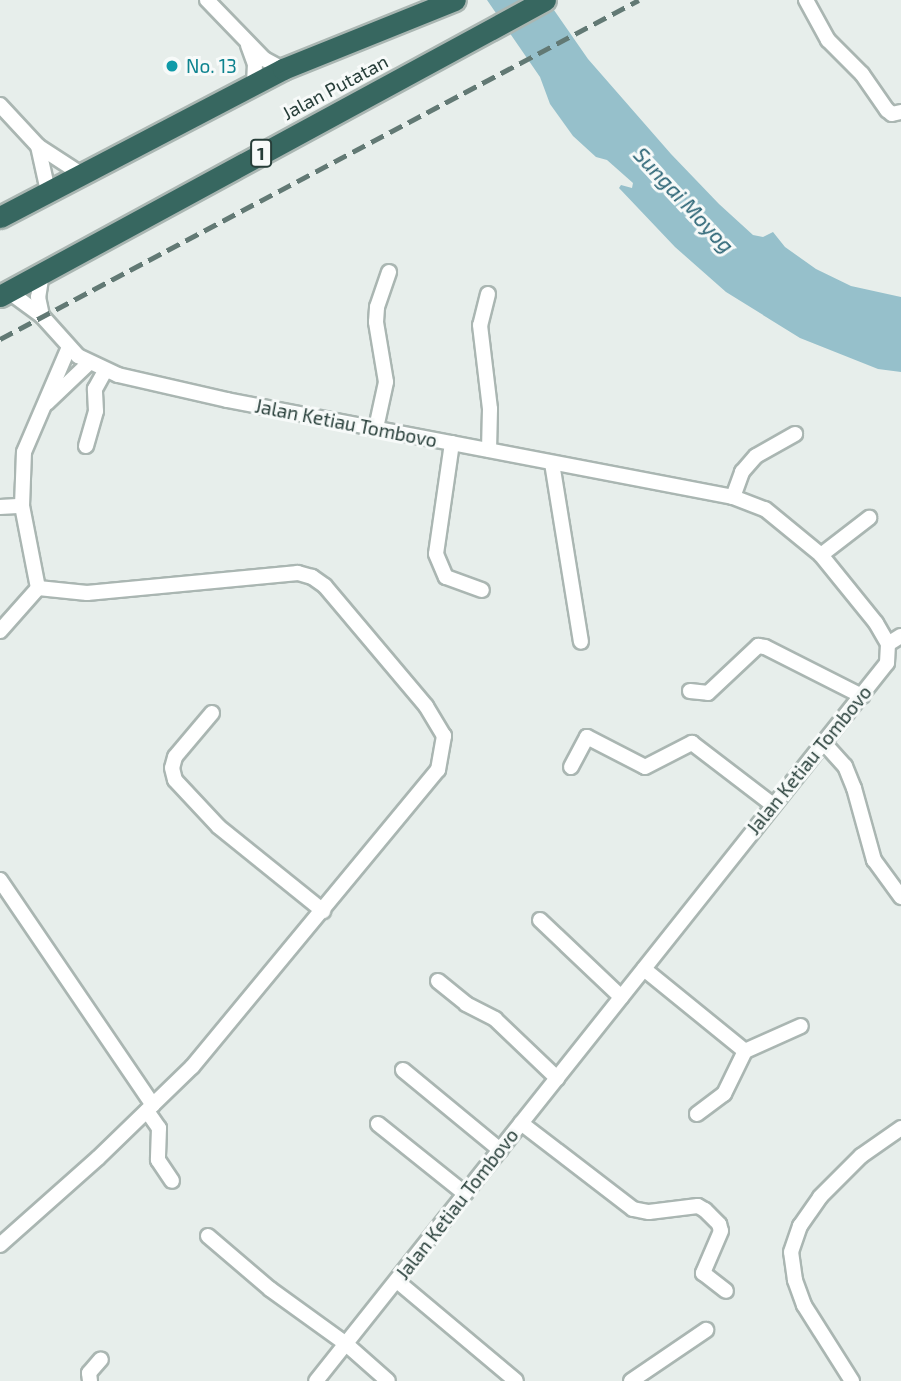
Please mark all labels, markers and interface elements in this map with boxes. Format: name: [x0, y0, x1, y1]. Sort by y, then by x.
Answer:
street label: Jalan Putatan: [278, 50, 392, 124]
place label: No. 13: [186, 55, 237, 77]
marker: No. 13: [164, 58, 180, 74]
road number: 1: [249, 138, 273, 168]
water label: Sungai Moyog: [629, 142, 739, 258]
street label: Jalan Ketiau Tombovo: [253, 394, 439, 452]
street label: Jalan Ketiau Tombovo: [742, 681, 876, 839]
street label: Jalan Ketiau Tombovo: [391, 1124, 523, 1284]

